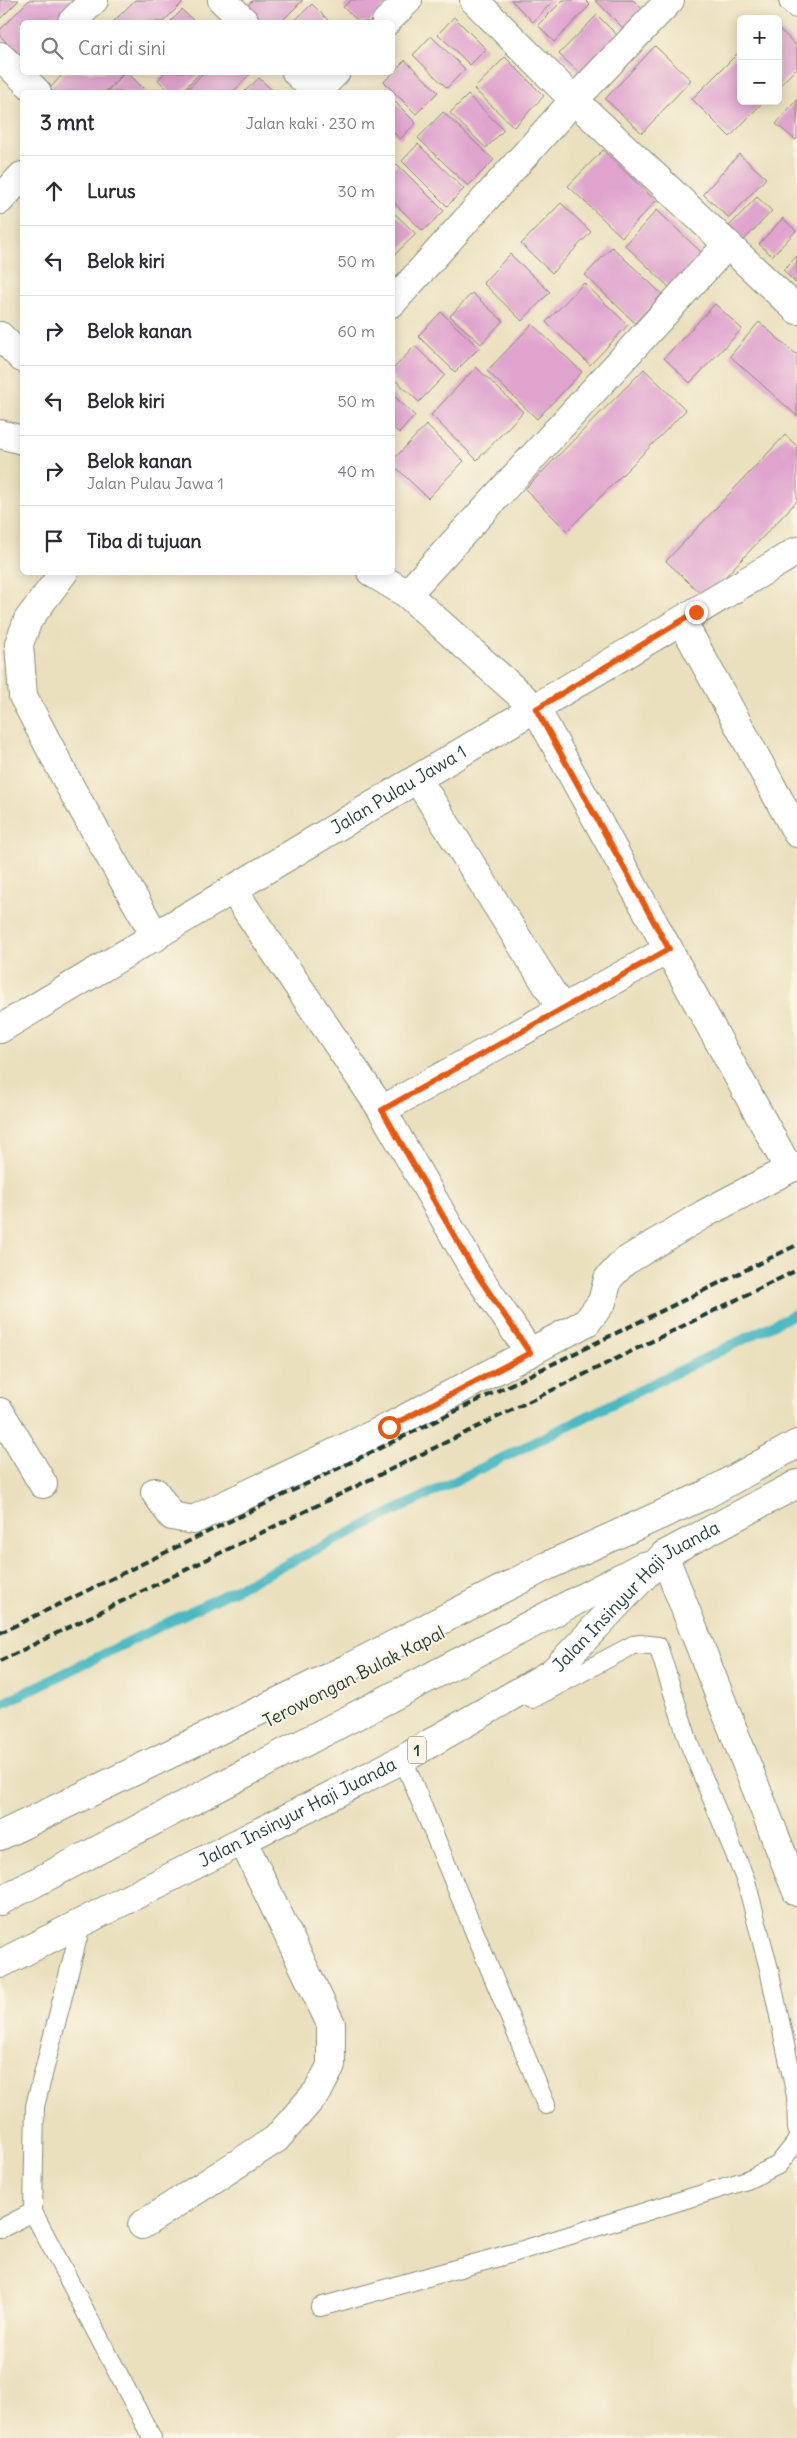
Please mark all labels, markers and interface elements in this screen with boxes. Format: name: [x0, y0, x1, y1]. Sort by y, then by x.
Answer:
map controls: [737, 15, 782, 105]
button: +: [737, 15, 782, 60]
search box: [20, 20, 395, 75]
icon: search: [38, 34, 66, 62]
text: Cari di sini: [78, 36, 166, 60]
button: −: [737, 60, 782, 105]
text: 3 mnt: [40, 109, 94, 136]
text: Jalan kaki · 230 m: [246, 113, 375, 133]
icon: ahead: [40, 177, 68, 205]
text: Lurus: [87, 179, 136, 203]
text: 30 m: [338, 181, 375, 201]
icon: left: [40, 247, 68, 275]
text: Belok kiri: [87, 249, 165, 273]
text: 50 m: [337, 251, 375, 271]
icon: right: [40, 317, 68, 345]
text: Belok kanan: [87, 319, 192, 343]
text: 60 m: [337, 321, 375, 341]
icon: left: [40, 387, 68, 415]
text: Belok kiri: [87, 389, 165, 413]
text: 50 m: [337, 391, 375, 411]
text: Belok kanan: [87, 449, 192, 473]
icon: right: [40, 457, 68, 485]
text: 40 m: [337, 461, 375, 481]
text: Jalan Pulau Jawa 1: [87, 473, 224, 493]
icon: arrive: [40, 527, 68, 555]
text: Tiba di tujuan: [87, 529, 202, 553]
route end: [685, 601, 708, 624]
street label: Jalan Pulau Jawa 1: [327, 740, 471, 839]
route start: [378, 1416, 401, 1439]
street label: Jalan Insinyur Haji Juanda: [547, 1516, 723, 1676]
street label: Terowongan Bulak Kapal: [259, 1621, 448, 1732]
road number: 1: [408, 1736, 426, 1764]
street label: Jalan Insinyur Haji Juanda: [195, 1752, 400, 1872]

